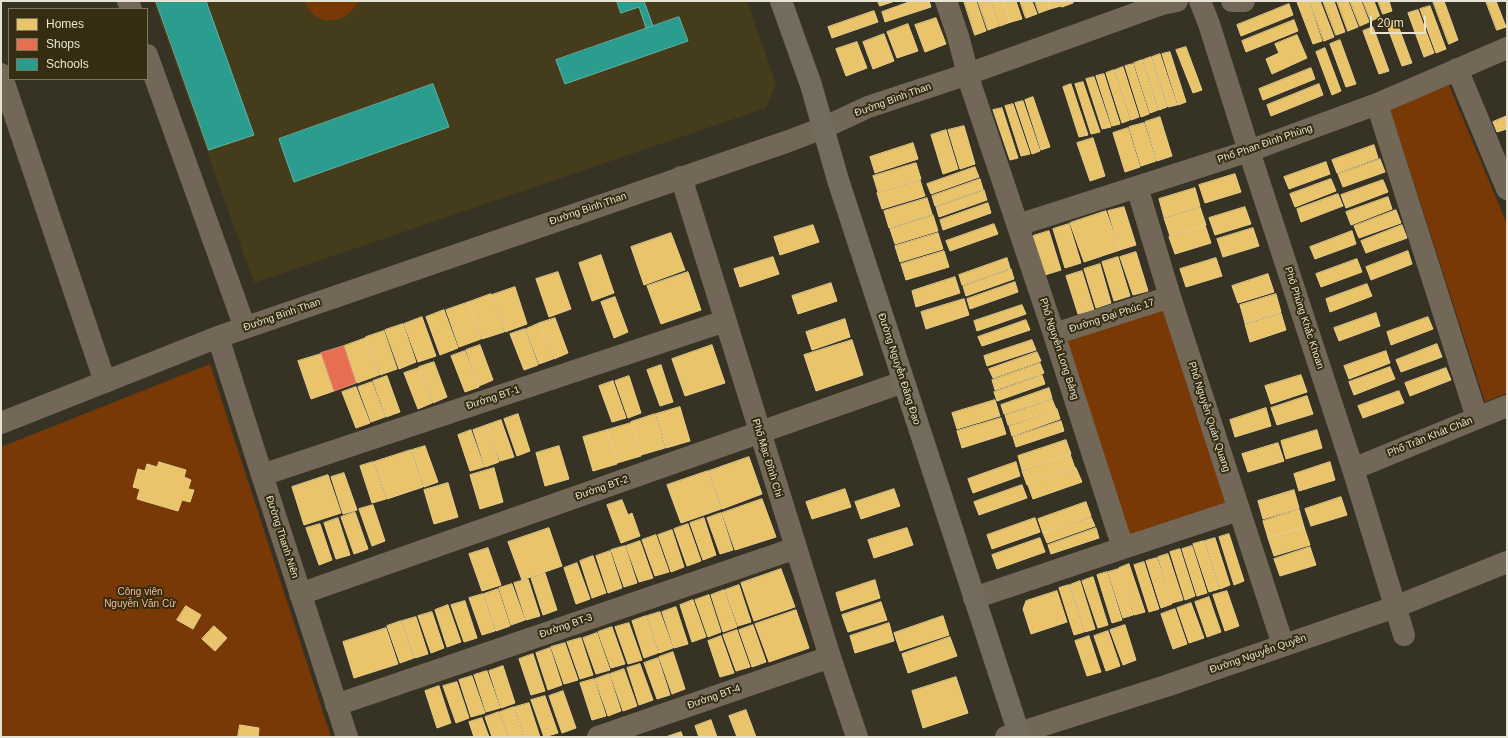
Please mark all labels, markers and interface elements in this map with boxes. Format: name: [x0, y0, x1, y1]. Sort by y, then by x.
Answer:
legend: [8, 8, 148, 80]
scale bar: [1372, 8, 1428, 34]
text: 20 m: [1377, 16, 1404, 30]
text: Homes: [46, 17, 84, 31]
text: Shops: [46, 37, 80, 51]
text: Schools: [46, 57, 89, 71]
street label: Đường Bình Than: [853, 81, 933, 119]
street label: Phố Phan Đình Phùng: [1216, 122, 1314, 166]
street label: Đường Bình Than: [548, 190, 628, 228]
street label: Phố Phùng Khắc Khoan: [1282, 265, 1326, 371]
street label: Đường Bình Than: [242, 296, 322, 334]
street label: Phố Nguyễn Long Bảng: [1037, 297, 1081, 401]
street label: Đường Đại Phúc 17: [1068, 297, 1156, 335]
street label: Đường Nguyễn Đăng Đạo: [875, 312, 923, 426]
street label: Phố Nguyễn Quán Quang: [1186, 360, 1232, 474]
street label: Đường BT-1: [465, 384, 521, 412]
street label: Phố Trần Khát Chân: [1386, 414, 1474, 460]
street label: Phố Mạc Đĩnh Chi: [749, 417, 785, 499]
street label: Đường BT-2: [574, 473, 630, 503]
street label: Đường Thanh Niên: [263, 494, 301, 580]
park label: Công viên Nguyễn Văn Cừ: [104, 586, 176, 610]
street label: Đường BT-3: [538, 611, 594, 641]
street label: Đường Nguyễn Quyền: [1208, 632, 1308, 676]
street label: Đường BT-4: [686, 682, 742, 712]

